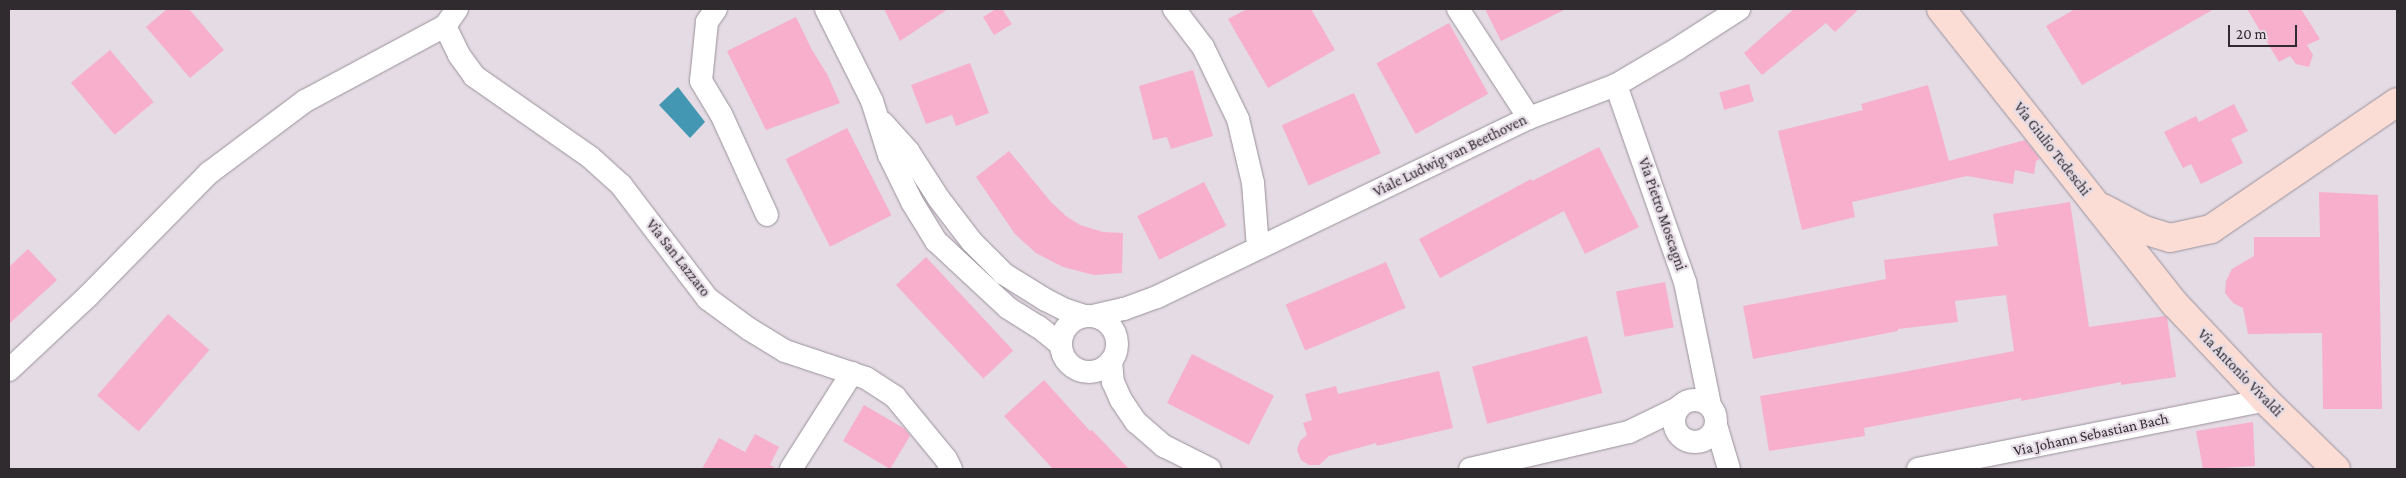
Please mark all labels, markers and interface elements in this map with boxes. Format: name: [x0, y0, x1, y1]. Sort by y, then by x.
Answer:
scale bar: [2231, 15, 2300, 47]
text: 20 m: [2236, 26, 2267, 42]
street label: Via Giulio Tedeschi: [2010, 98, 2094, 200]
street label: Viale Ludwig van Beethoven: [1370, 111, 1530, 201]
street label: Via Pietro Moscagni: [1634, 155, 1690, 273]
street label: Via San Lazzaro: [642, 216, 714, 300]
street label: Via Antonio Vivaldi: [2194, 325, 2286, 421]
street label: Via Johann Sebastian Bach: [2012, 410, 2170, 460]

